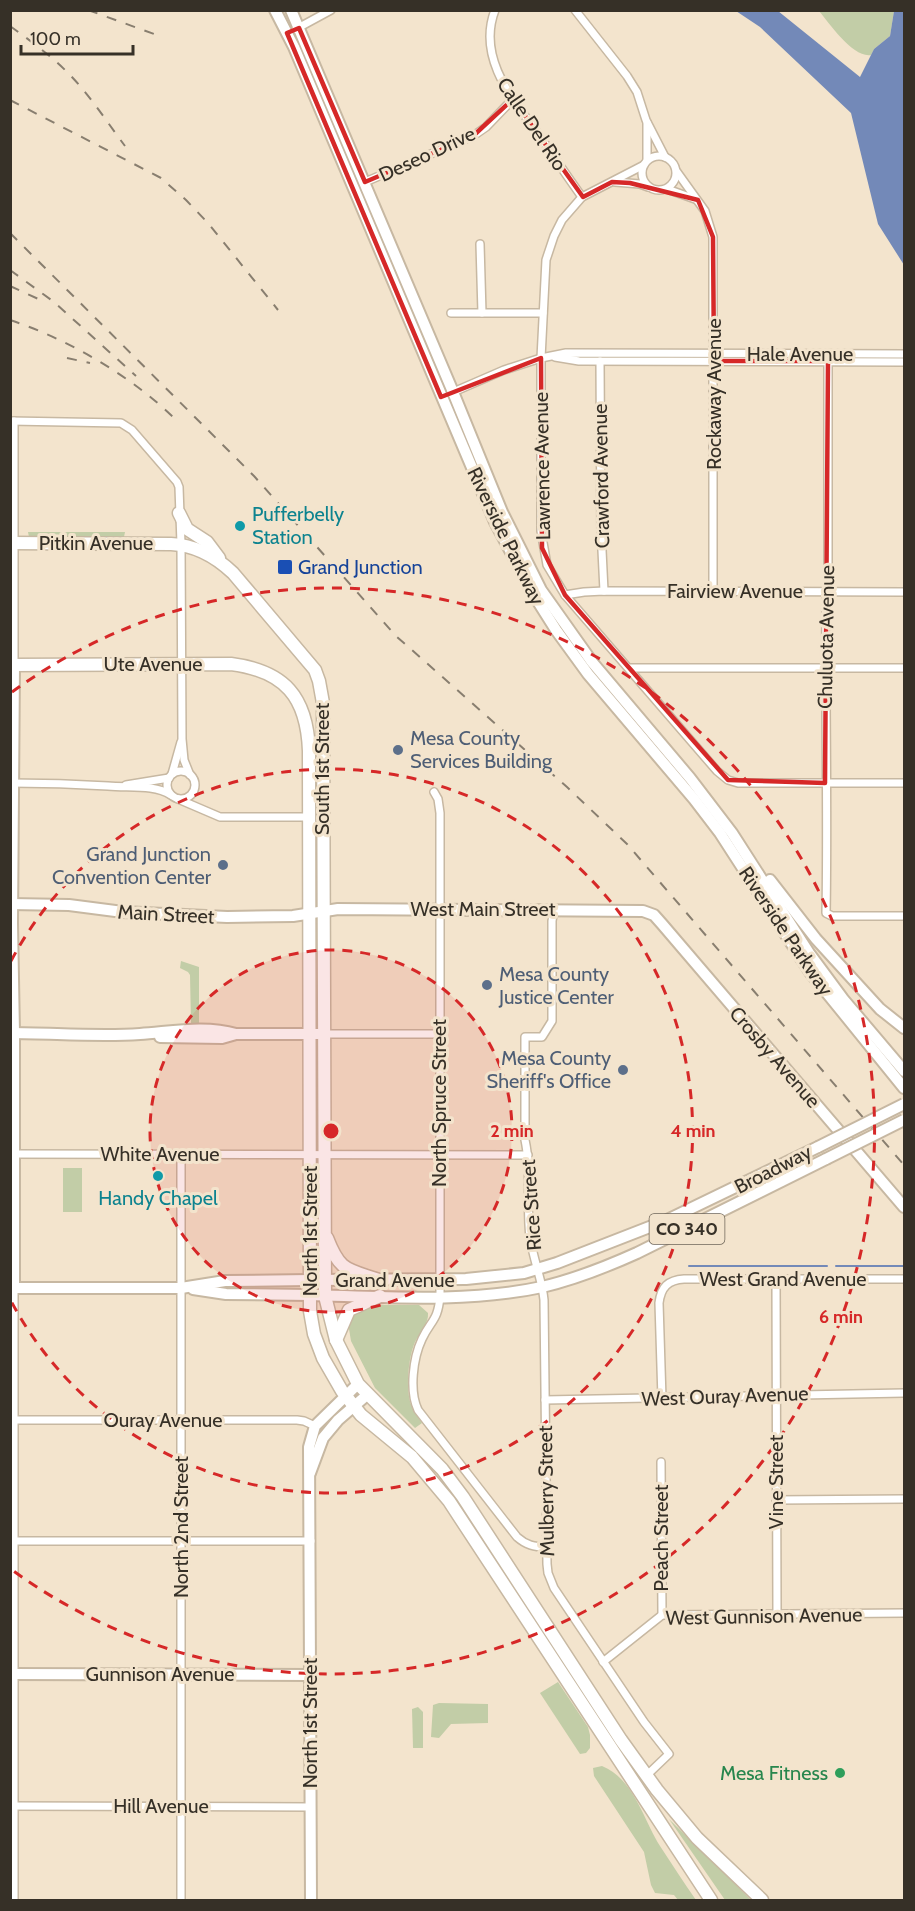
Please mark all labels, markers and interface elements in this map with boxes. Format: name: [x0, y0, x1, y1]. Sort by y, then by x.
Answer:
scale bar: [21, 18, 134, 56]
text: 100 m: [30, 28, 81, 50]
street label: Calle Del Rio: [492, 73, 572, 175]
street label: Deseo Drive: [375, 121, 479, 187]
street label: Rockaway Avenue: [702, 318, 726, 470]
street label: Hale Avenue: [747, 342, 853, 366]
street label: Lawrence Avenue: [529, 392, 555, 540]
street label: Crawford Avenue: [588, 403, 614, 549]
street label: Riverside Parkway: [462, 463, 550, 609]
place label: Pufferbelly Station: [252, 502, 344, 549]
marker: Pufferbelly Station: [233, 519, 247, 533]
street label: Pitkin Avenue: [39, 531, 153, 555]
place label: Grand Junction: [298, 555, 423, 579]
marker: Grand Junction: [276, 558, 294, 576]
street label: Chuluota Avenue: [813, 565, 839, 709]
street label: Fairview Avenue: [667, 579, 803, 603]
street label: Ute Avenue: [103, 652, 203, 676]
street label: South 1st Street: [310, 702, 334, 835]
place label: Mesa County Services Building: [410, 726, 553, 773]
marker: Mesa County Services Building: [391, 743, 405, 757]
place label: Grand Junction Convention Center: [52, 842, 212, 889]
marker: Grand Junction Convention Center: [216, 858, 230, 872]
street label: Riverside Parkway: [734, 862, 838, 1000]
street label: West Main Street: [411, 897, 556, 921]
street label: Main Street: [117, 899, 215, 929]
place label: Mesa County Justice Center: [498, 962, 614, 1009]
marker: Mesa County Justice Center: [480, 978, 494, 992]
street label: Crosby Avenue: [724, 1001, 826, 1113]
street label: North Spruce Street: [427, 1019, 451, 1187]
place label: Mesa County Sheriff's Office: [487, 1046, 611, 1093]
marker: Mesa County Sheriff's Office: [616, 1063, 630, 1077]
text: 2 min: [490, 1120, 534, 1142]
text: 4 min: [670, 1120, 716, 1142]
centre of rings: [321, 1121, 341, 1141]
street label: Broadway: [730, 1139, 816, 1199]
street label: White Avenue: [101, 1142, 219, 1166]
street label: Rice Street: [516, 1158, 546, 1251]
street label: North 1st Street: [298, 1165, 322, 1296]
marker: Handy Chapel: [151, 1169, 165, 1183]
place label: Handy Chapel: [98, 1186, 218, 1210]
road number: CO 340: [650, 1214, 724, 1244]
street label: West Grand Avenue: [699, 1267, 867, 1291]
street label: Grand Avenue: [335, 1268, 455, 1292]
text: 6 min: [819, 1306, 863, 1328]
street label: West Ouray Avenue: [641, 1381, 809, 1411]
street label: Ouray Avenue: [103, 1408, 223, 1432]
street label: Mulberry Street: [533, 1425, 559, 1557]
street label: Vine Street: [764, 1434, 788, 1529]
street label: North 2nd Street: [169, 1456, 193, 1598]
street label: Peach Street: [649, 1484, 673, 1591]
street label: West Gunnison Avenue: [665, 1602, 863, 1630]
street label: North 1st Street: [298, 1657, 322, 1788]
street label: Gunnison Avenue: [86, 1662, 234, 1686]
place label: Mesa Fitness: [720, 1761, 828, 1785]
marker: Mesa Fitness: [833, 1766, 847, 1780]
street label: Hill Avenue: [113, 1794, 209, 1818]

